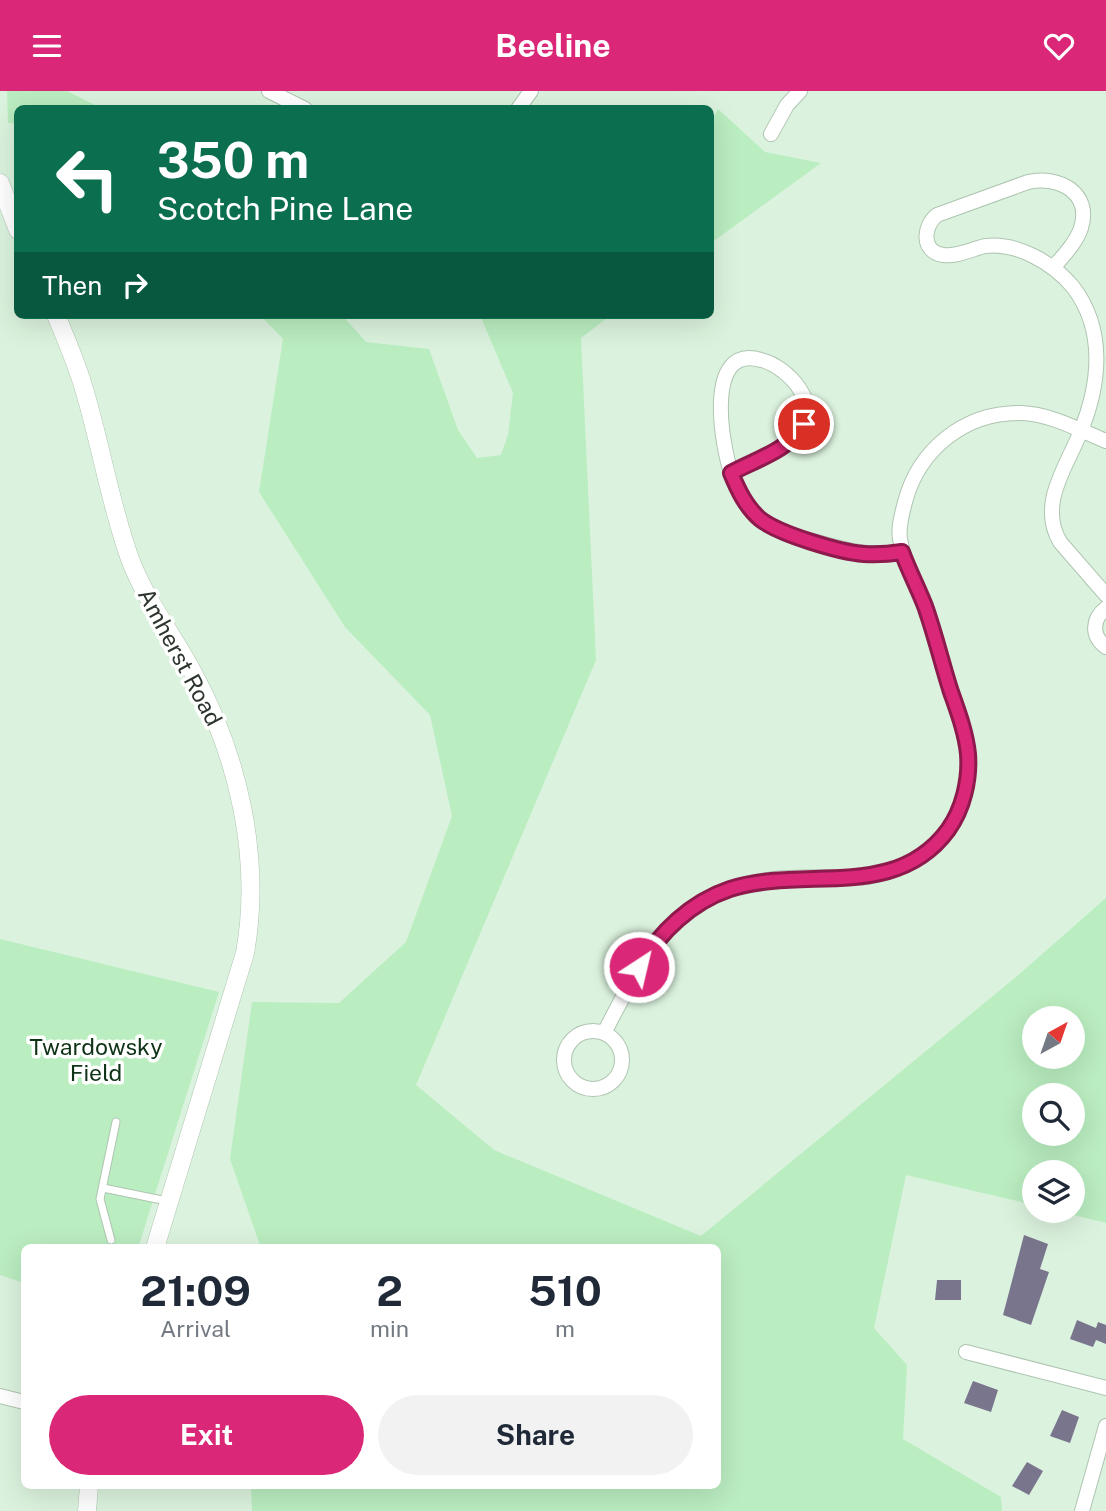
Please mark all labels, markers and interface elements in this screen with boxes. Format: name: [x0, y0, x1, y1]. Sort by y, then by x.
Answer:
icon: menu: [28, 27, 66, 65]
text: Beeline: [495, 27, 611, 64]
icon: heart: [1040, 27, 1078, 65]
text: 350 m: [157, 131, 309, 189]
icon: left: [42, 133, 133, 224]
text: Scotch Pine Lane: [157, 190, 413, 227]
icon: right: [116, 266, 154, 304]
text: Then: [42, 270, 102, 301]
pin: [774, 394, 834, 454]
icon: arrive: [785, 405, 823, 443]
street label: Amherst Road: [133, 583, 228, 730]
position arrow: [602, 930, 676, 1004]
north arrow: [1022, 1006, 1085, 1069]
map controls: [1022, 1006, 1085, 1223]
park label: Twardowsky Field: [29, 1033, 163, 1086]
button: search: [1022, 1083, 1085, 1146]
button: layers: [1022, 1160, 1085, 1223]
text: 21:09: [140, 1266, 251, 1315]
text: 2: [376, 1266, 403, 1315]
text: 510: [528, 1266, 602, 1315]
text: Arrival: [160, 1315, 231, 1342]
text: min: [370, 1315, 409, 1342]
text: m: [555, 1315, 575, 1342]
button: Exit: [49, 1395, 364, 1475]
button: Share: [378, 1395, 693, 1475]

